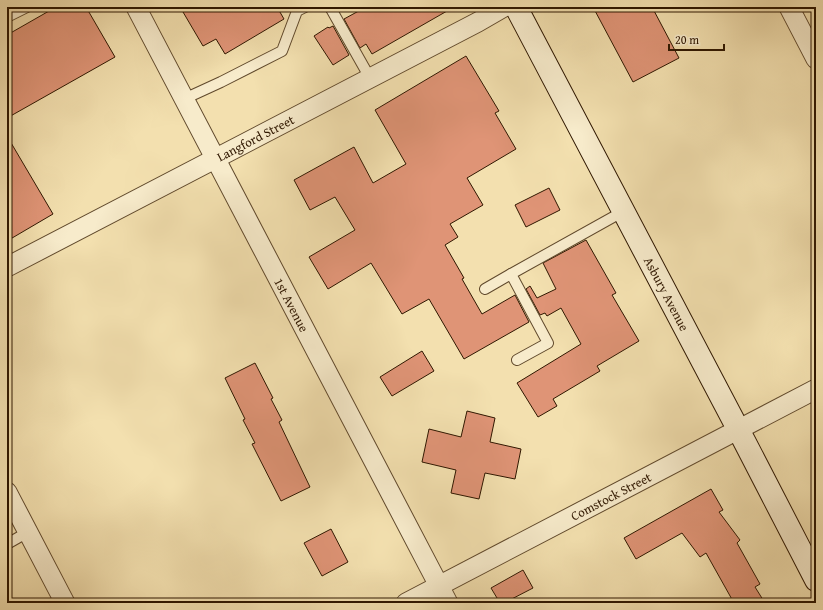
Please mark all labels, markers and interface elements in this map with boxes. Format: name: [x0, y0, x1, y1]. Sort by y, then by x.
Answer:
scale bar: [669, 26, 724, 52]
text: 20 m: [675, 31, 699, 48]
street label: Langford Street: [214, 110, 298, 166]
street label: Asbury Avenue: [639, 253, 694, 334]
street label: 1st Avenue: [269, 274, 313, 335]
street label: Comstock Street: [567, 467, 655, 526]

